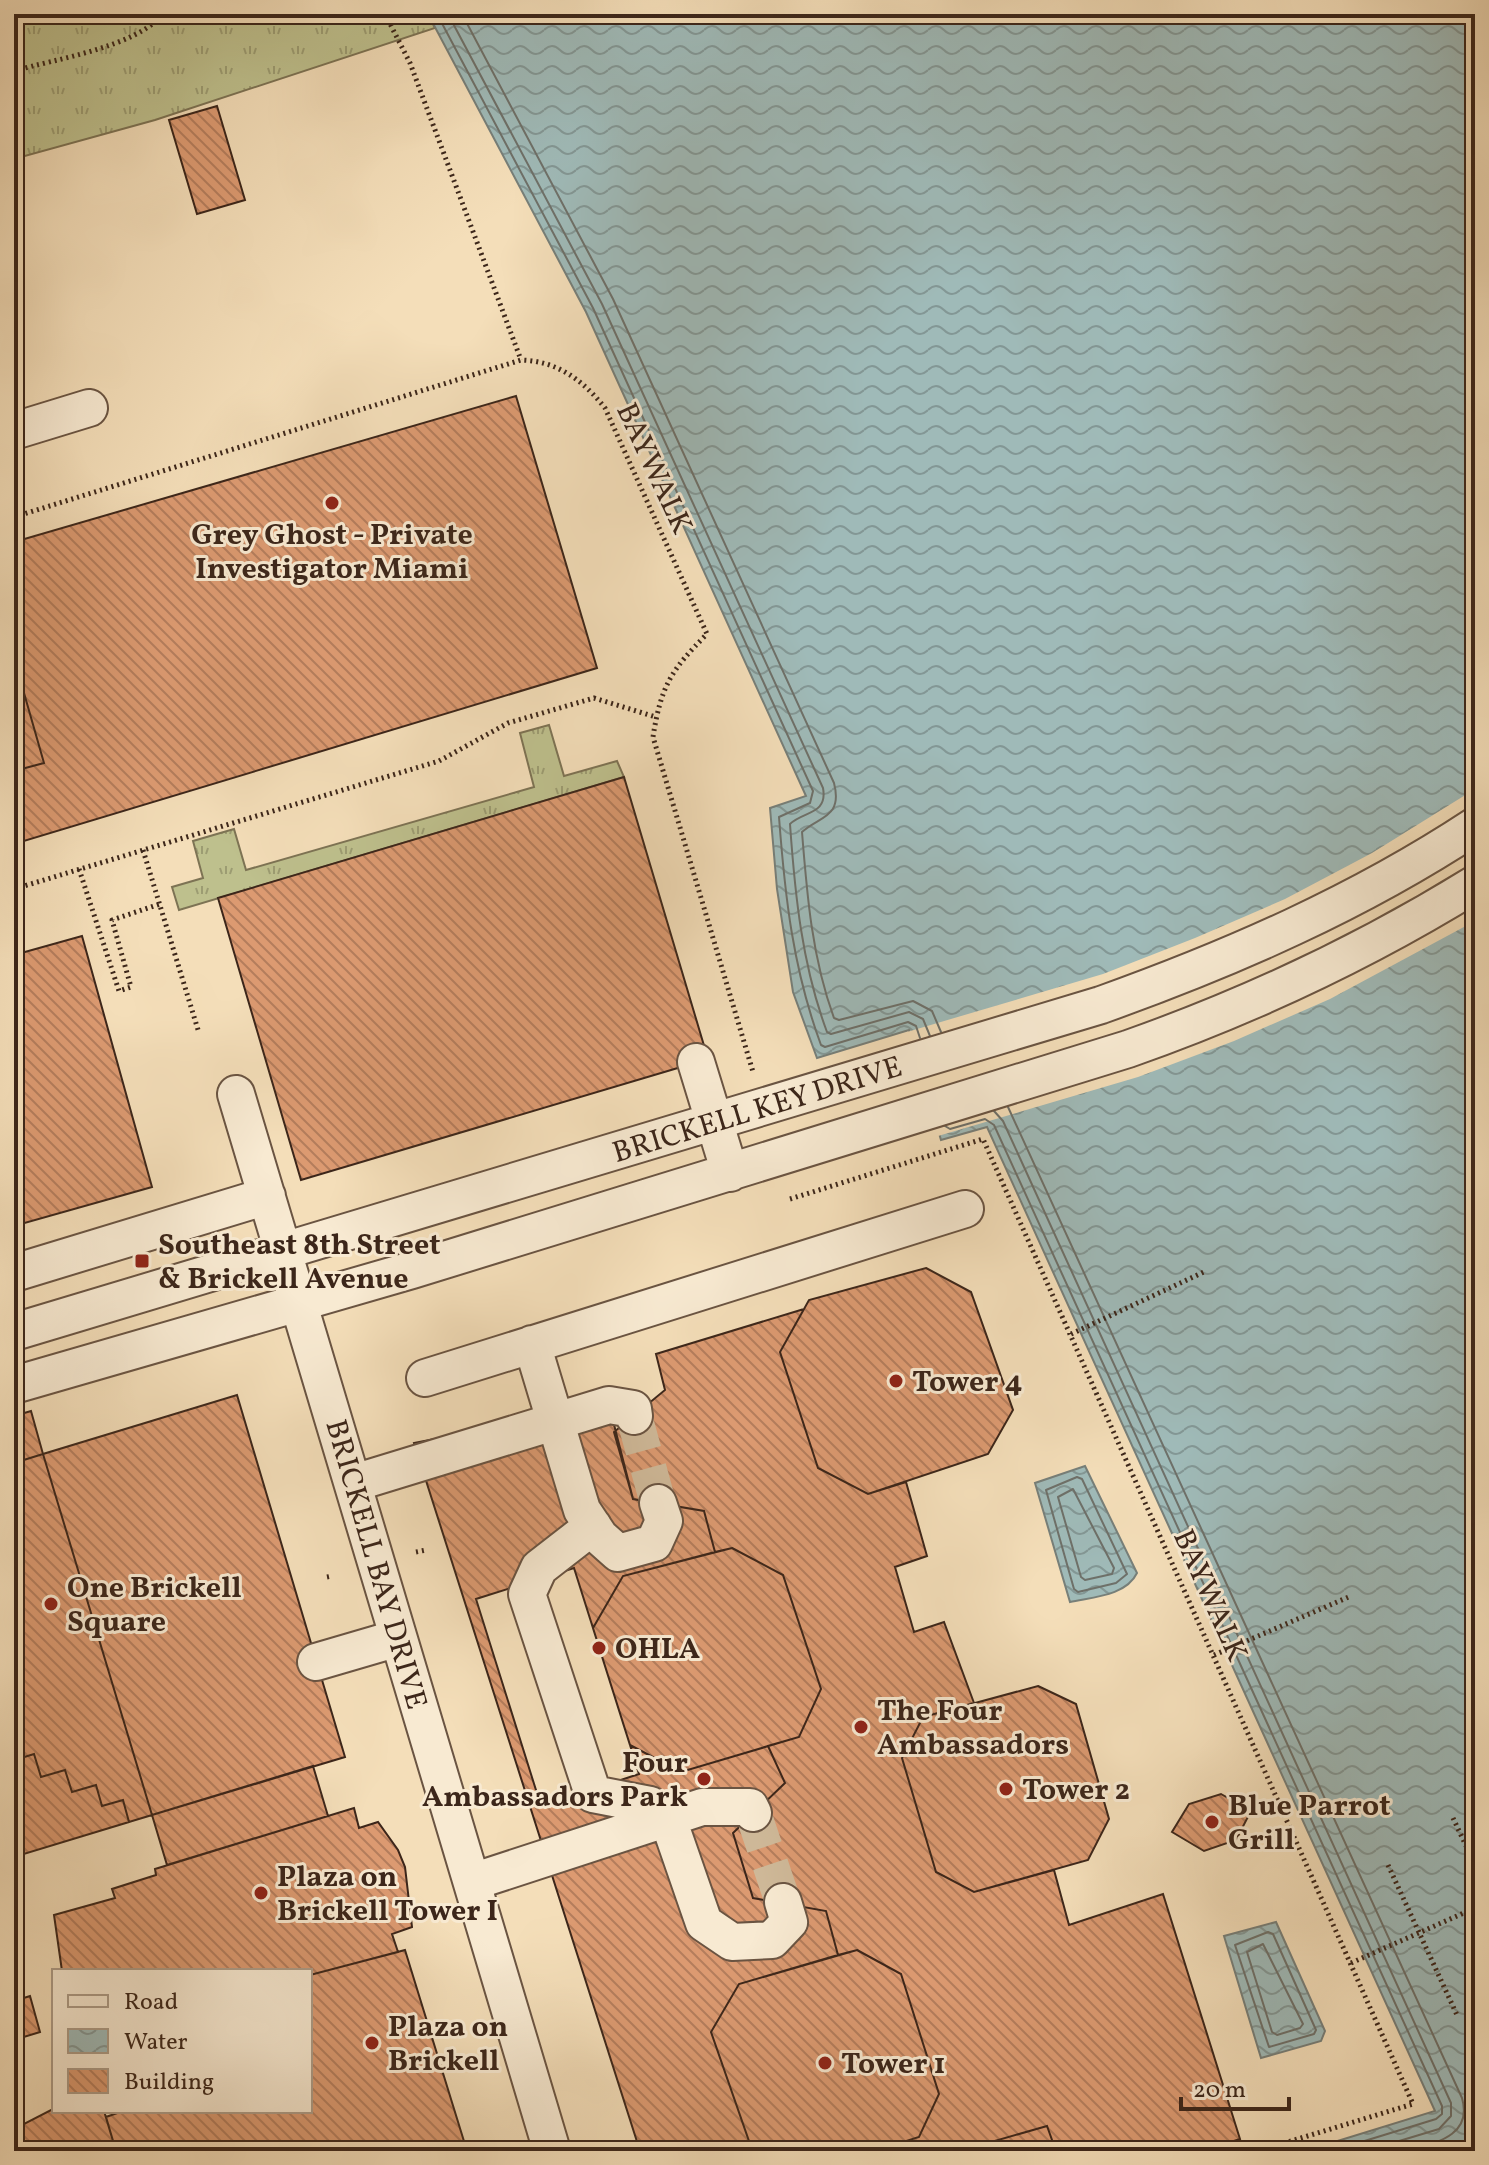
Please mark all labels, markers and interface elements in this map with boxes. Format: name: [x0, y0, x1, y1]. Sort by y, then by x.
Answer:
street label: BAYWALK: [604, 396, 702, 542]
marker: Grey Ghost - Private Investigator Miami: [323, 494, 341, 512]
place label: Grey Ghost - Private Investigator Miami: [191, 515, 473, 591]
street label: BRICKELL KEY DRIVE: [608, 1047, 908, 1175]
place label: Southeast 8th Street & Brickell Avenue: [158, 1225, 441, 1301]
marker: Southeast 8th Street & Brickell Avenue: [133, 1252, 151, 1270]
place label: Tower 4: [912, 1362, 1023, 1404]
marker: Tower 4: [887, 1372, 905, 1390]
street label: BRICKELL BAY DRIVE: [314, 1415, 437, 1714]
street label: BAYWALK: [1161, 1523, 1257, 1669]
place label: One Brickell Square: [67, 1568, 242, 1644]
marker: One Brickell Square: [42, 1595, 60, 1613]
place label: OHLA: [615, 1629, 700, 1671]
marker: OHLA: [590, 1639, 608, 1657]
place label: The Four Ambassadors: [877, 1691, 1069, 1767]
marker: The Four Ambassadors: [852, 1718, 870, 1736]
place label: Four Ambassadors Park: [422, 1743, 688, 1819]
marker: Four Ambassadors Park: [695, 1770, 713, 1788]
place label: Tower 2: [1022, 1770, 1130, 1812]
marker: Tower 2: [997, 1780, 1015, 1798]
place label: Blue Parrot Grill: [1228, 1786, 1390, 1862]
marker: Blue Parrot Grill: [1203, 1813, 1221, 1831]
place label: Plaza on Brickell Tower I: [277, 1857, 498, 1933]
marker: Plaza on Brickell Tower I: [252, 1884, 270, 1902]
legend: [52, 1969, 312, 2113]
text: Road: [124, 1986, 178, 2020]
place label: Plaza on Brickell: [388, 2007, 508, 2083]
text: Water: [124, 2026, 188, 2060]
marker: Plaza on Brickell: [363, 2034, 381, 2052]
place label: Tower 1: [841, 2044, 946, 2086]
marker: Tower 1: [816, 2054, 834, 2072]
scale bar: [1181, 2061, 1289, 2111]
text: Building: [124, 2066, 214, 2100]
text: 20 m: [1193, 2074, 1246, 2108]

